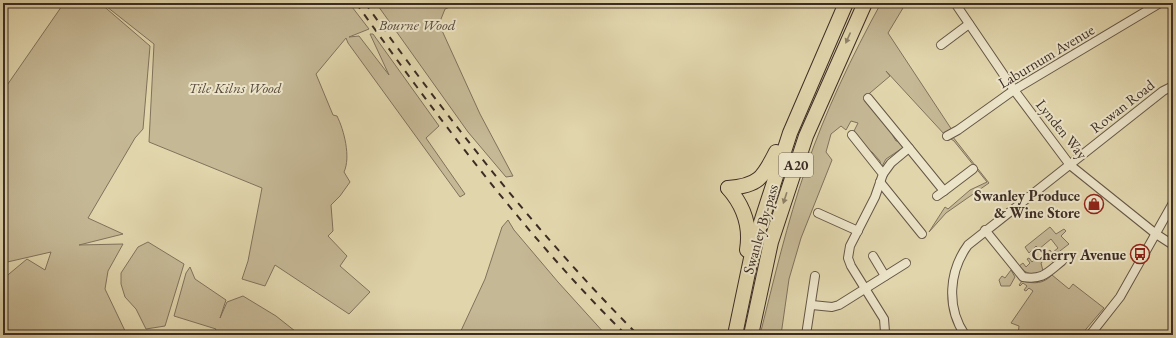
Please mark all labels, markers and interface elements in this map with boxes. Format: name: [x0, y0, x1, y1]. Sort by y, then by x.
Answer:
park label: Bourne Wood: [378, 15, 456, 34]
street label: Laburnum Avenue: [994, 20, 1098, 92]
one-way arrow: [845, 33, 851, 44]
street label: Rowan Road: [1086, 75, 1158, 137]
park label: Tile Kilns Wood: [188, 78, 282, 97]
street label: Lynden Way: [1032, 95, 1092, 163]
road number: A20: [779, 153, 813, 177]
street label: Swanley By-pass: [738, 182, 782, 276]
place label: Swanley Produce & Wine Store: [974, 186, 1080, 222]
one-way arrow: [782, 192, 788, 204]
shop icon: Swanley Produce & Wine Store: [1083, 193, 1105, 215]
bus stop icon: Cherry Avenue: [1129, 243, 1151, 265]
place label: Cherry Avenue: [1032, 245, 1126, 264]

